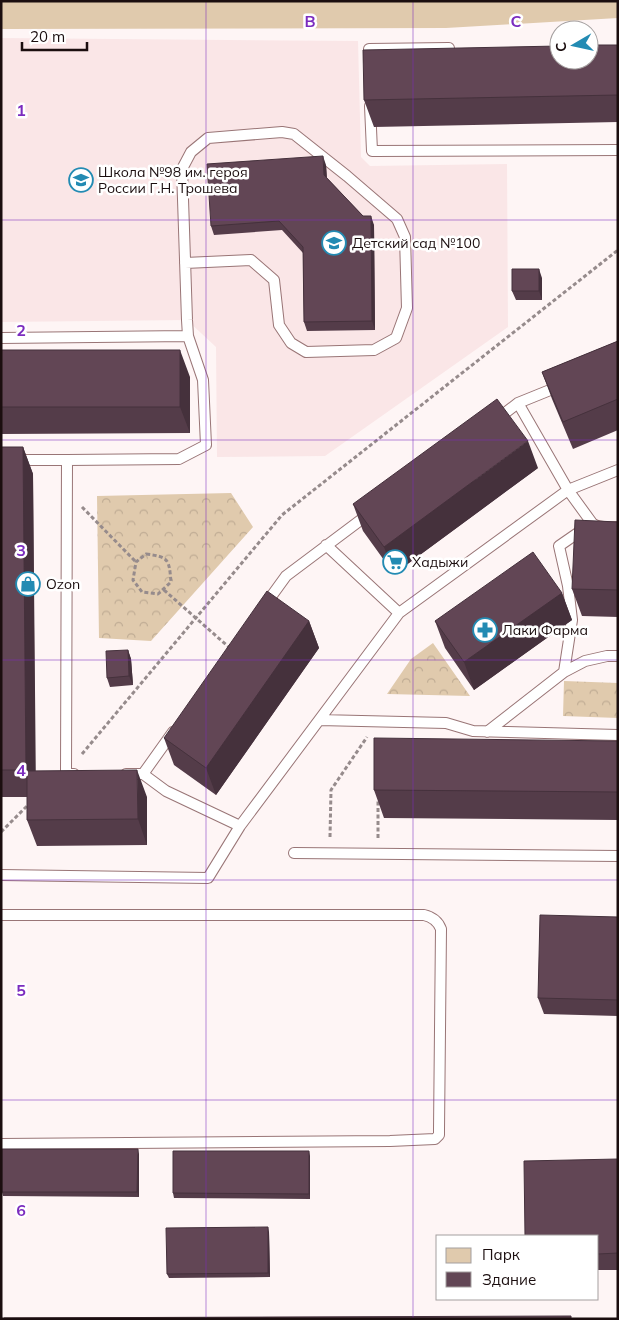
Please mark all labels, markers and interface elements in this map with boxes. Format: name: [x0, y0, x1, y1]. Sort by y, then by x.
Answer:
text: B: [304, 11, 316, 31]
text: C: [511, 11, 522, 31]
scale bar: [22, 20, 88, 52]
north arrow: [549, 20, 599, 70]
text: 20 m: [30, 27, 65, 46]
text: С: [552, 41, 571, 53]
text: 1: [16, 100, 26, 120]
place label: Школа №98 им. героя России Г.Н. Трошева: [98, 163, 248, 197]
school or university icon: Школа №98 им. героя России Г.Н. Трошева: [68, 167, 94, 193]
school or university icon: Детский сад №100: [321, 230, 347, 256]
place label: Детский сад №100: [352, 234, 480, 252]
text: 2: [16, 320, 26, 340]
text: 3: [16, 540, 26, 560]
supermarket icon: Хадыжи: [382, 549, 408, 575]
place label: Хадыжи: [412, 553, 468, 571]
shop icon: Ozon: [15, 571, 41, 597]
place label: Ozon: [46, 575, 80, 593]
pharmacy icon: Лаки Фарма: [472, 617, 498, 643]
place label: Лаки Фарма: [502, 621, 588, 639]
text: 4: [16, 760, 26, 780]
text: 5: [16, 980, 26, 1000]
text: 6: [16, 1200, 26, 1220]
legend: [436, 1235, 599, 1300]
text: Парк: [482, 1245, 521, 1264]
text: Здание: [482, 1270, 536, 1289]

